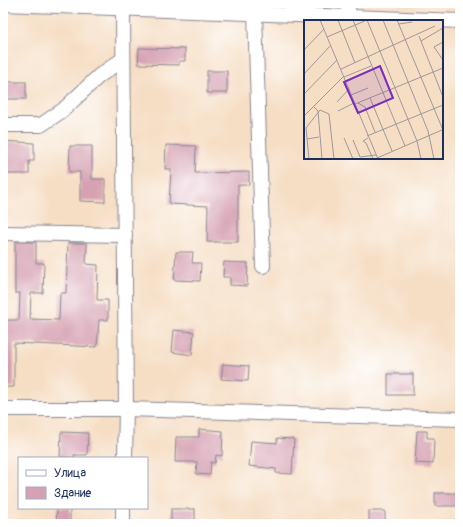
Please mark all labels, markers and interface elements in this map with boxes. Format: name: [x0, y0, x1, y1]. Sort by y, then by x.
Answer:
inset map: [304, 20, 443, 159]
legend: [18, 457, 148, 509]
text: Улица: [54, 466, 86, 481]
text: Здание: [54, 486, 91, 501]

